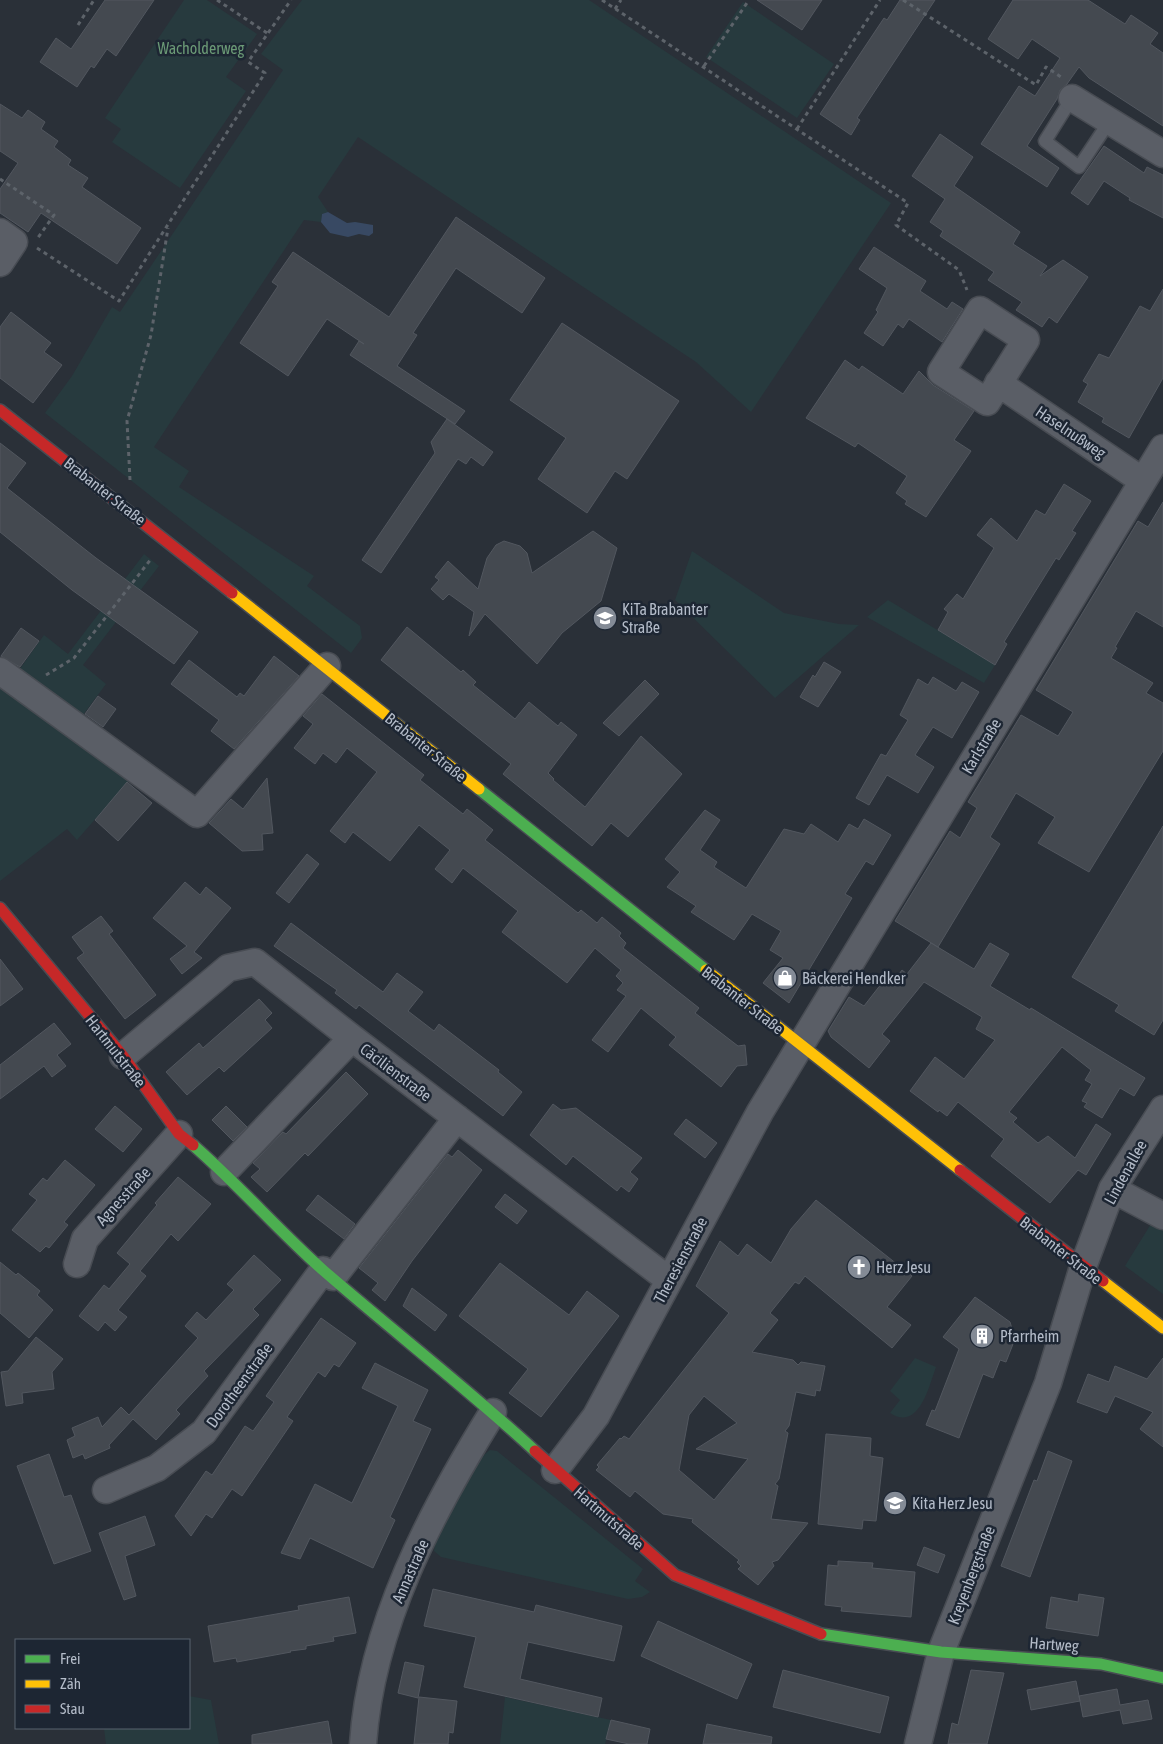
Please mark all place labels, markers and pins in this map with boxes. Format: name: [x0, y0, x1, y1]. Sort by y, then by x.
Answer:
place label: KiTa Brabanter Straße: [622, 600, 708, 636]
school or university icon: KiTa Brabanter Straße: [592, 605, 618, 631]
shop icon: Bäckerei Hendker: [772, 965, 798, 991]
place label: Bäckerei Hendker: [802, 969, 906, 987]
church icon: Herz Jesu: [846, 1254, 872, 1280]
place label: Herz Jesu: [876, 1258, 931, 1276]
building icon: Pfarrheim: [969, 1323, 995, 1349]
place label: Pfarrheim: [1000, 1327, 1059, 1345]
school or university icon: Kita Herz Jesu: [882, 1490, 908, 1516]
place label: Kita Herz Jesu: [912, 1494, 993, 1512]

